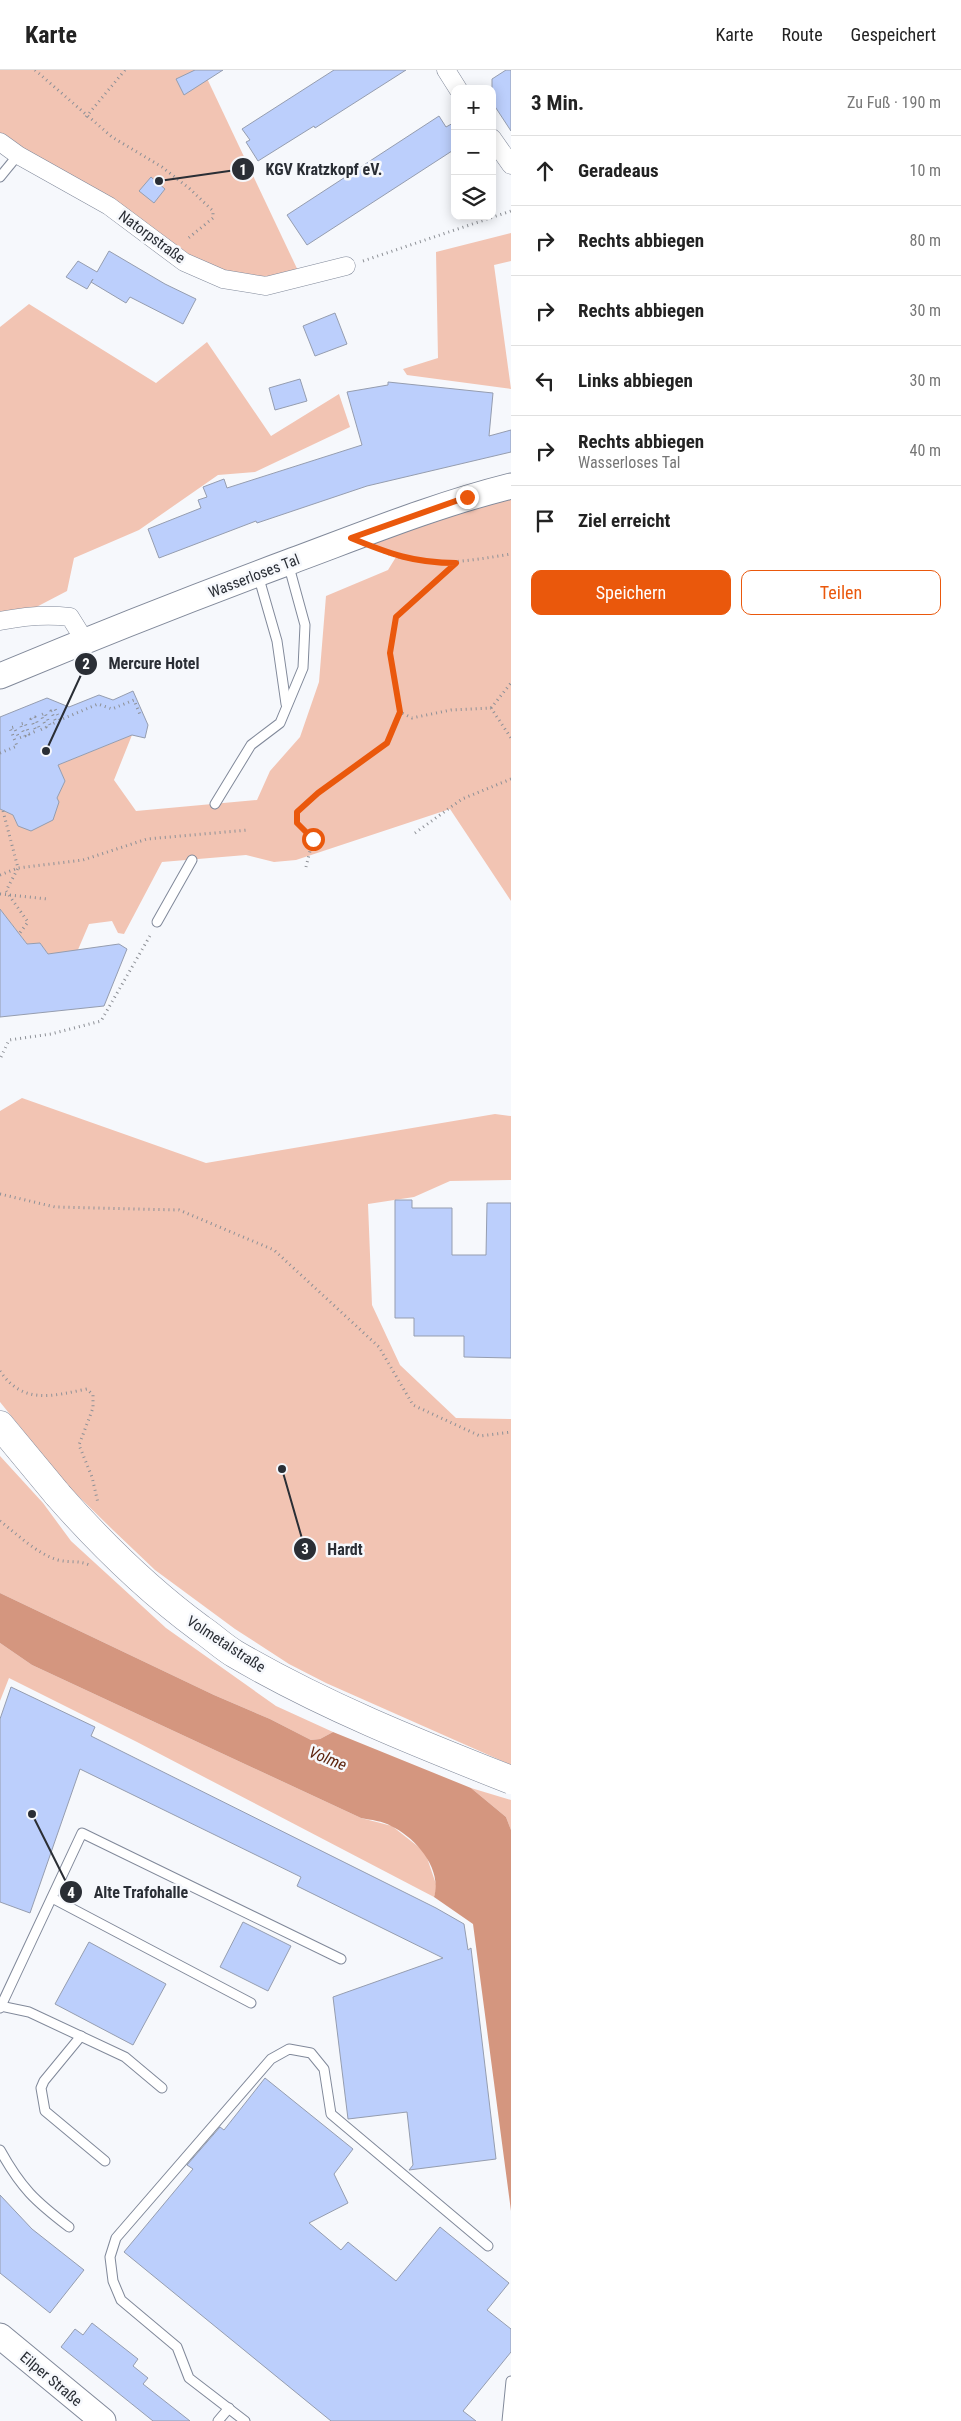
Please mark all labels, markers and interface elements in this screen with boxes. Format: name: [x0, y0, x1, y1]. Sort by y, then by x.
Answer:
text: Karte: [25, 21, 77, 49]
text: Karte: [715, 24, 754, 45]
text: Route: [782, 24, 823, 45]
text: Gespeichert: [851, 24, 936, 45]
map controls: [451, 85, 496, 220]
button: +: [451, 85, 496, 130]
text: 3 Min.: [531, 91, 584, 115]
text: Zu Fuß · 190 m: [847, 93, 941, 112]
button: −: [451, 130, 496, 175]
callout: KGV Kratzkopf eV.: [230, 154, 392, 185]
icon: ahead: [531, 157, 559, 185]
text: Geradeaus: [578, 159, 659, 182]
text: KGV Kratzkopf eV.: [266, 160, 382, 179]
text: 1: [239, 161, 247, 179]
text: 10 m: [909, 161, 941, 180]
button: layers: [451, 175, 496, 220]
street label: Natorpstraße: [115, 207, 189, 267]
icon: right: [531, 227, 559, 255]
text: Rechts abbiegen: [578, 229, 704, 252]
text: 80 m: [909, 231, 941, 250]
icon: right: [531, 297, 559, 325]
text: Rechts abbiegen: [578, 299, 704, 322]
text: 30 m: [909, 301, 941, 320]
icon: left: [531, 367, 559, 395]
text: Links abbiegen: [578, 369, 693, 392]
text: 30 m: [909, 371, 941, 390]
text: Rechts abbiegen: [578, 430, 704, 453]
icon: right: [531, 437, 559, 465]
text: 40 m: [909, 441, 941, 460]
text: Wasserloses Tal: [578, 453, 681, 472]
route end: [456, 486, 479, 509]
icon: arrive: [531, 507, 559, 535]
text: Ziel erreicht: [578, 509, 670, 532]
street label: Wasserloses Tal: [206, 550, 302, 602]
button: Speichern: [531, 570, 731, 615]
button: Teilen: [741, 570, 941, 615]
callout: Mercure Hotel: [73, 648, 209, 679]
text: Mercure Hotel: [108, 654, 200, 673]
text: 2: [82, 655, 90, 673]
route start: [302, 828, 325, 851]
callout: Hardt: [292, 1534, 372, 1565]
text: 3: [301, 1540, 309, 1558]
text: Hardt: [327, 1540, 363, 1559]
street label: Volmetalstraße: [183, 1612, 269, 1676]
water label: Volme: [306, 1742, 349, 1775]
callout: Alte Trafohalle: [58, 1877, 198, 1908]
text: Alte Trafohalle: [94, 1883, 189, 1902]
text: 4: [67, 1884, 75, 1902]
street label: Eilper Straße: [16, 2348, 86, 2410]

